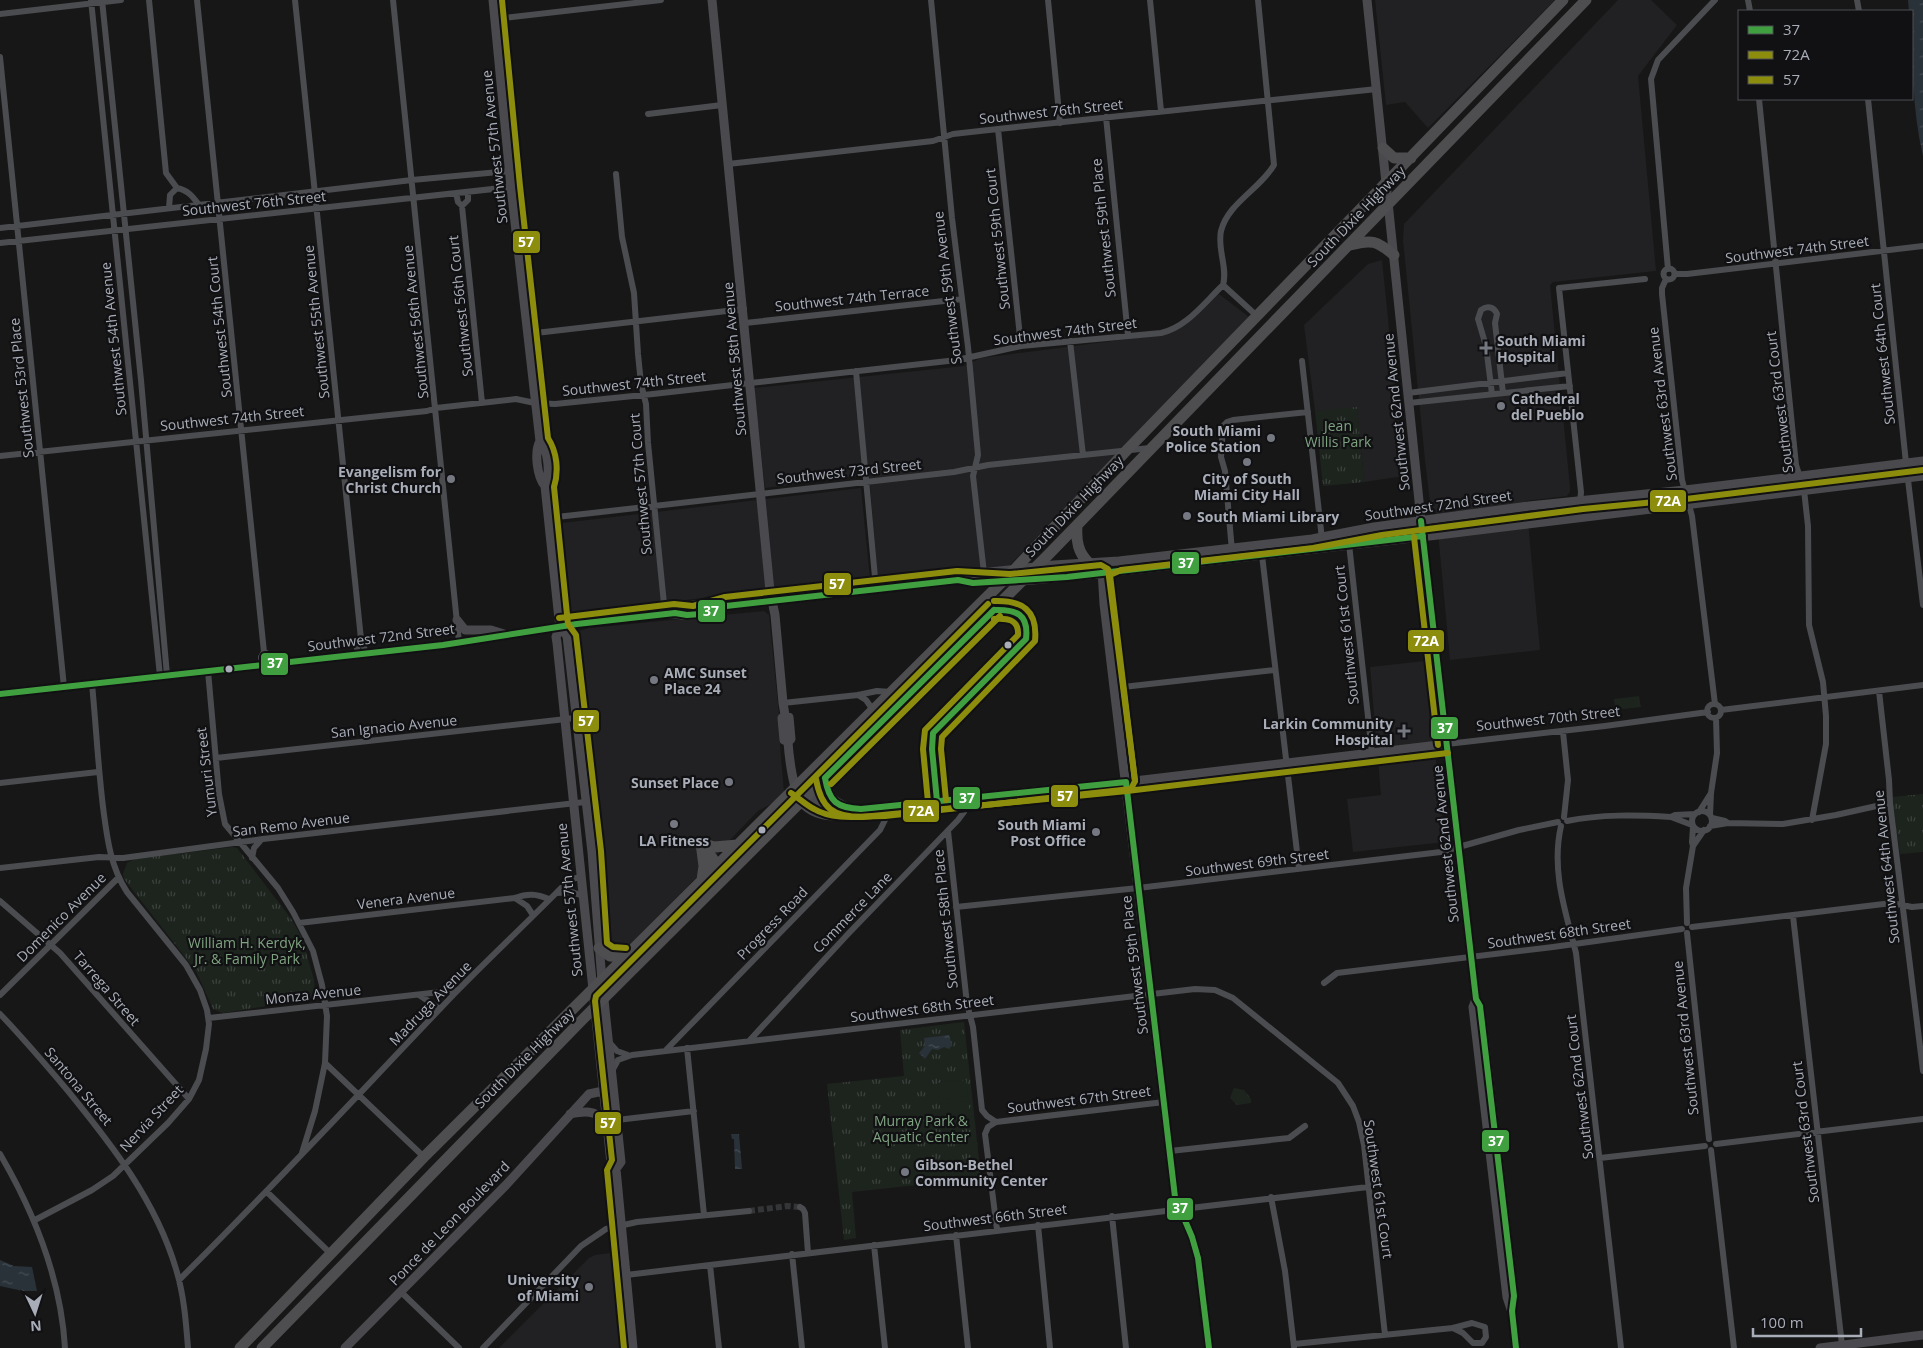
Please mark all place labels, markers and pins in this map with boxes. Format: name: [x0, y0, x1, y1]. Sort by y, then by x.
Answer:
place label: South Miami Hospital: [1497, 331, 1585, 366]
marker: South Miami Hospital: [1479, 341, 1493, 355]
place label: Cathedral del Pueblo: [1511, 389, 1584, 424]
marker: Cathedral del Pueblo: [1495, 400, 1507, 412]
place label: South Miami Police Station: [1165, 421, 1261, 456]
marker: South Miami Police Station: [1265, 432, 1277, 444]
marker: City of South Miami City Hall: [1241, 456, 1253, 468]
place label: Evangelism for Christ Church: [338, 462, 442, 497]
place label: City of South Miami City Hall: [1194, 469, 1300, 504]
marker: Evangelism for Christ Church: [445, 473, 457, 485]
place label: South Miami Library: [1197, 507, 1339, 526]
marker: South Miami Library: [1181, 510, 1193, 522]
unlabelled marker: [1003, 640, 1013, 650]
place label: AMC Sunset Place 24: [664, 663, 747, 698]
unlabelled marker: [224, 664, 234, 674]
marker: AMC Sunset Place 24: [648, 674, 660, 686]
place label: Larkin Community Hospital: [1263, 714, 1393, 749]
marker: Larkin Community Hospital: [1397, 724, 1411, 738]
place label: Sunset Place: [631, 773, 719, 792]
marker: Sunset Place: [723, 776, 735, 788]
place label: South Miami Post Office: [998, 815, 1086, 850]
marker: LA Fitness: [668, 818, 680, 830]
unlabelled marker: [757, 825, 767, 835]
marker: South Miami Post Office: [1090, 826, 1102, 838]
place label: LA Fitness: [639, 831, 709, 850]
place label: Gibson-Bethel Community Center: [915, 1155, 1048, 1190]
marker: Gibson-Bethel Community Center: [899, 1166, 911, 1178]
place label: University of Miami: [507, 1270, 579, 1305]
marker: University of Miami: [583, 1281, 595, 1293]

